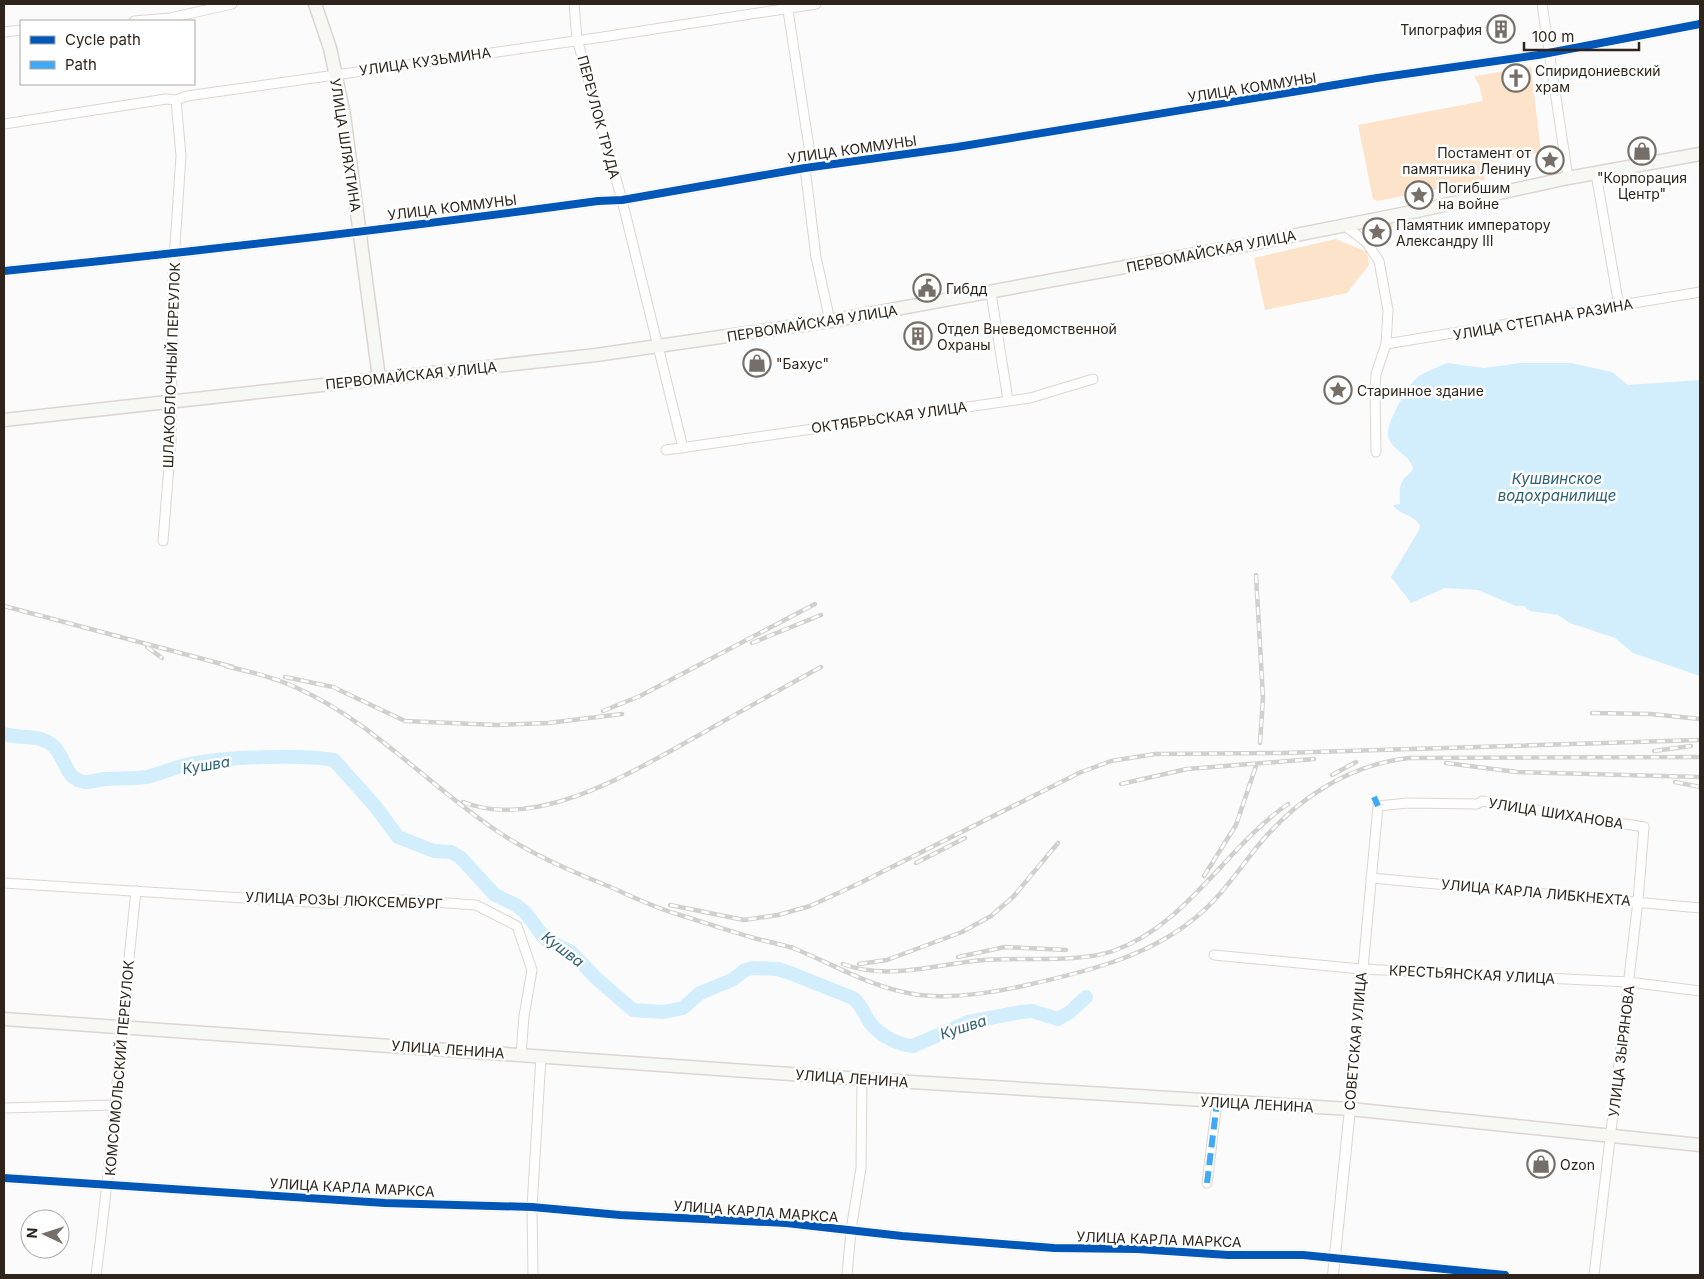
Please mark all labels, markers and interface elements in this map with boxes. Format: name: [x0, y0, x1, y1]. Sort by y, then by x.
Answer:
building icon: Типография: [1486, 14, 1516, 44]
legend: [20, 20, 195, 85]
scale bar: [1524, 20, 1639, 52]
place label: Типография: [1400, 21, 1482, 38]
text: 100 m: [1532, 27, 1574, 46]
text: Cycle path: [65, 30, 141, 49]
street label: УЛИЦА КУЗЬМИНА: [358, 43, 492, 79]
street label: ПЕРЕУЛОК ТРУДА: [574, 53, 624, 181]
text: Path: [65, 55, 97, 74]
place label: Спиридониевский храм: [1535, 62, 1661, 95]
church icon: Спиридониевский храм: [1501, 63, 1531, 93]
street label: УЛИЦА КОММУНЫ: [1186, 68, 1318, 106]
street label: УЛИЦА ШЛЯХТИНА: [327, 77, 365, 213]
street label: УЛИЦА КОММУНЫ: [786, 132, 918, 166]
shop icon: "Корпорация Центр": [1627, 136, 1657, 166]
place label: Постамент от памятника Ленину: [1402, 144, 1531, 177]
place icon: Постамент от памятника Ленину: [1535, 145, 1565, 175]
place label: "Корпорация Центр": [1597, 169, 1687, 202]
place label: Погибшим на войне: [1438, 179, 1510, 212]
place icon: Погибшим на войне: [1404, 180, 1434, 210]
street label: УЛИЦА КОММУНЫ: [386, 191, 518, 223]
place label: Памятник императору Александру III: [1396, 216, 1551, 249]
place icon: Памятник императору Александру III: [1362, 217, 1392, 247]
street label: ПЕРВОМАЙСКАЯ УЛИЦА: [1125, 225, 1298, 276]
street label: ШЛАКОБЛОЧНЫЙ ПЕРЕУЛОК: [158, 261, 183, 468]
public building icon: Гибдд: [912, 273, 942, 303]
place label: Гибдд: [946, 280, 988, 297]
street label: УЛИЦА СТЕПАНА РАЗИНА: [1452, 295, 1634, 343]
street label: ПЕРВОМАЙСКАЯ УЛИЦА: [725, 300, 899, 345]
place label: Отдел Вневедомственной Охраны: [937, 320, 1117, 353]
building icon: Отдел Вневедомственной Охраны: [903, 321, 933, 351]
shop icon: "Бахус": [742, 348, 772, 378]
place label: "Бахус": [776, 355, 829, 372]
street label: ПЕРВОМАЙСКАЯ УЛИЦА: [324, 357, 498, 392]
place icon: Старинное здание: [1323, 375, 1353, 405]
place label: Старинное здание: [1357, 382, 1484, 399]
street label: ОКТЯБРЬСКАЯ УЛИЦА: [810, 398, 968, 436]
water label: Кушвинское водохранилище: [1498, 469, 1616, 505]
water label: Кушва: [181, 752, 231, 778]
street label: УЛИЦА ШИХАНОВА: [1487, 794, 1625, 832]
street label: УЛИЦА КАРЛА ЛИБКНЕХТА: [1440, 875, 1632, 909]
street label: УЛИЦА РОЗЫ ЛЮКСЕМБУРГ: [245, 888, 443, 912]
water label: Кушва: [538, 927, 588, 971]
street label: КОМСОМОЛЬСКИЙ ПЕРЕУЛОК: [100, 959, 137, 1177]
street label: КРЕСТЬЯНСКАЯ УЛИЦА: [1388, 961, 1556, 987]
street label: СОВЕТСКАЯ УЛИЦА: [1340, 971, 1370, 1111]
street label: УЛИЦА ЗЫРЯНОВА: [1604, 984, 1638, 1118]
water label: Кушва: [937, 1011, 989, 1043]
street label: УЛИЦА ЛЕНИНА: [391, 1037, 505, 1061]
street label: УЛИЦА ЛЕНИНА: [795, 1066, 909, 1090]
street label: УЛИЦА ЛЕНИНА: [1200, 1093, 1314, 1115]
shop icon: Ozon: [1526, 1149, 1556, 1179]
place label: Ozon: [1560, 1156, 1595, 1173]
street label: УЛИЦА КАРЛА МАРКСА: [269, 1174, 435, 1200]
street label: УЛИЦА КАРЛА МАРКСА: [673, 1197, 839, 1225]
north arrow: [20, 1209, 70, 1259]
text: N: [23, 1227, 40, 1239]
street label: УЛИЦА КАРЛА МАРКСА: [1076, 1228, 1242, 1250]

